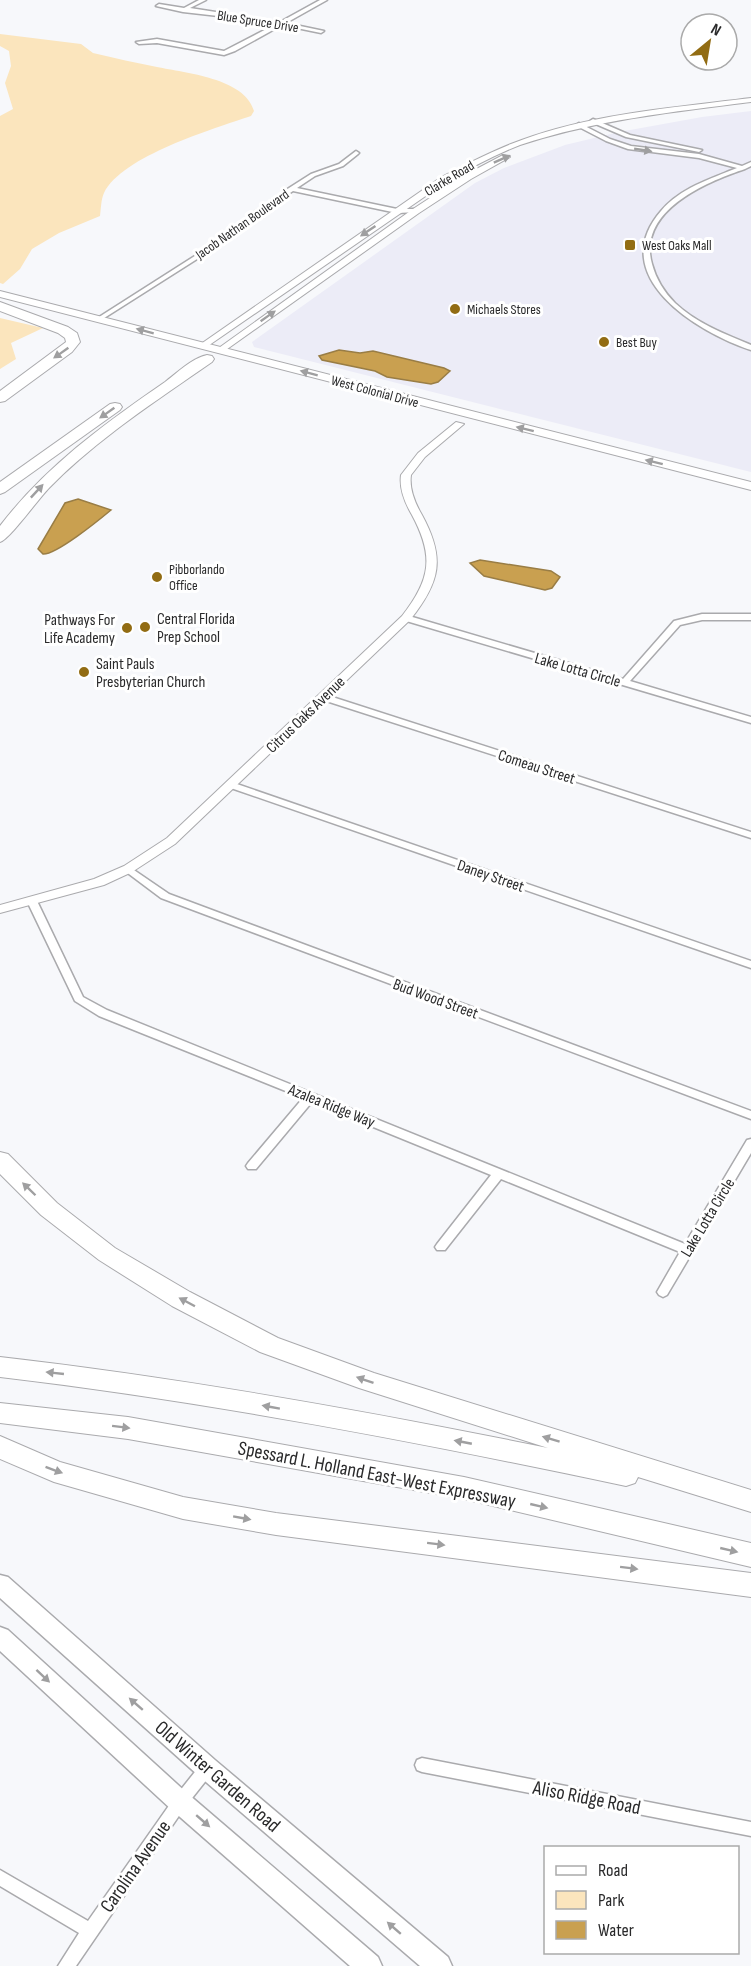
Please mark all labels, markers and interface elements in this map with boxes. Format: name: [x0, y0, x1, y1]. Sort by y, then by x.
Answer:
street label: Blue Spruce Drive: [216, 7, 300, 36]
north arrow: [679, 12, 739, 72]
text: N: [707, 20, 724, 41]
one-way arrow: [633, 145, 652, 154]
one-way arrow: [493, 154, 511, 164]
street label: Clarke Road: [421, 157, 477, 200]
street label: Jacob Nathan Boulevard: [191, 186, 292, 264]
one-way arrow: [360, 225, 376, 236]
place label: West Oaks Mall: [642, 237, 712, 254]
marker: West Oaks Mall: [623, 238, 637, 252]
place label: Michaels Stores: [467, 301, 541, 318]
marker: Michaels Stores: [448, 302, 462, 316]
one-way arrow: [259, 310, 275, 322]
one-way arrow: [136, 326, 154, 335]
place label: Best Buy: [616, 334, 657, 351]
marker: Best Buy: [597, 335, 611, 349]
one-way arrow: [53, 347, 69, 359]
one-way arrow: [300, 368, 318, 378]
street label: West Colonial Drive: [329, 372, 421, 411]
one-way arrow: [100, 407, 116, 419]
one-way arrow: [516, 424, 534, 434]
one-way arrow: [644, 456, 663, 466]
one-way arrow: [30, 484, 44, 499]
place label: Pibborlando Office: [169, 561, 225, 594]
marker: Pibborlando Office: [150, 570, 164, 584]
place label: Central Florida Prep School: [157, 610, 235, 647]
place label: Pathways For Life Academy: [44, 611, 115, 648]
marker: Central Florida Prep School: [138, 620, 152, 634]
marker: Pathways For Life Academy: [120, 621, 134, 635]
street label: Lake Lotta Circle: [532, 649, 623, 692]
place label: Saint Pauls Presbyterian Church: [96, 655, 205, 692]
marker: Saint Pauls Presbyterian Church: [77, 665, 91, 679]
street label: Citrus Oaks Avenue: [263, 673, 349, 757]
street label: Comeau Street: [495, 746, 578, 789]
street label: Daney Street: [455, 856, 527, 897]
street label: Bud Wood Street: [390, 975, 481, 1024]
street label: Azalea Ridge Way: [285, 1080, 377, 1132]
street label: Lake Lotta Circle: [677, 1175, 739, 1261]
one-way arrow: [22, 1182, 36, 1196]
one-way arrow: [178, 1297, 195, 1307]
one-way arrow: [45, 1368, 64, 1378]
one-way arrow: [356, 1375, 374, 1384]
one-way arrow: [262, 1402, 281, 1411]
one-way arrow: [111, 1423, 130, 1432]
one-way arrow: [542, 1433, 560, 1443]
street label: Spessard L. Holland East-West Expressway: [236, 1436, 518, 1514]
one-way arrow: [454, 1437, 473, 1446]
one-way arrow: [45, 1465, 63, 1475]
one-way arrow: [530, 1501, 549, 1511]
one-way arrow: [233, 1514, 252, 1523]
one-way arrow: [426, 1539, 445, 1549]
one-way arrow: [720, 1545, 738, 1555]
one-way arrow: [620, 1563, 639, 1573]
one-way arrow: [35, 1669, 50, 1682]
one-way arrow: [128, 1697, 143, 1711]
street label: Old Winter Garden Road: [150, 1716, 285, 1838]
street label: Aliso Ridge Road: [530, 1776, 643, 1820]
one-way arrow: [195, 1815, 211, 1828]
street label: Carolina Avenue: [95, 1816, 176, 1917]
legend: [544, 1846, 739, 1954]
text: Road: [598, 1860, 628, 1881]
text: Park: [598, 1890, 624, 1911]
text: Water: [598, 1920, 634, 1941]
one-way arrow: [387, 1922, 402, 1935]

